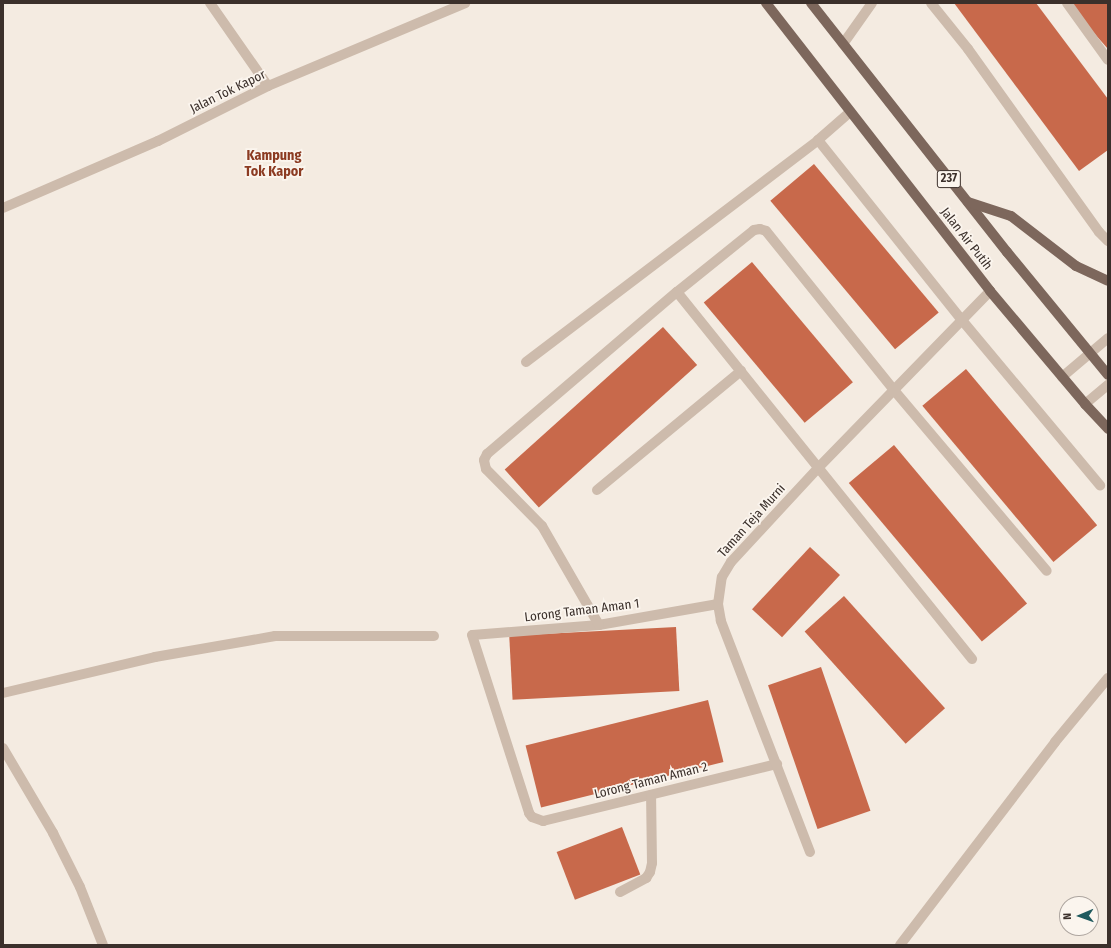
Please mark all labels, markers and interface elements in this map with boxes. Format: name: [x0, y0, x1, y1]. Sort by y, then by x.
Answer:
street label: Jalan Tok Kapor: [188, 67, 268, 117]
district label: Kampung Tok Kapor: [245, 148, 303, 180]
road number: 237: [936, 169, 962, 189]
street label: Jalan Air Putih: [937, 205, 995, 273]
street label: Taman Teja Murni: [715, 481, 789, 561]
street label: Lorong Taman Aman 1: [524, 596, 640, 626]
street label: Lorong Taman Aman 2: [593, 759, 709, 803]
north arrow: [1059, 896, 1099, 936]
text: N: [1061, 913, 1074, 920]

